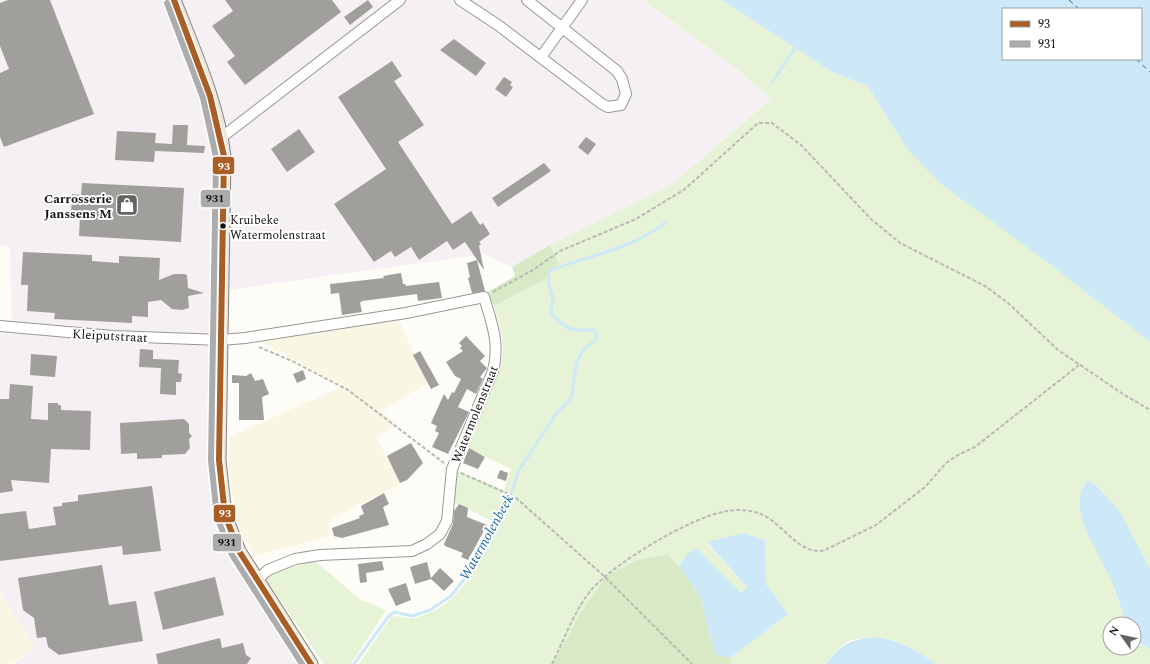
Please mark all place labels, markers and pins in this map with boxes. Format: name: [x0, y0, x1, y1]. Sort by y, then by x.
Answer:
place label: Carrosserie Janssens M: [44, 189, 112, 224]
shop icon: Carrosserie Janssens M: [114, 192, 140, 218]
place label: Kruibeke Watermolenstraat: [230, 211, 326, 245]
marker: Kruibeke Watermolenstraat: [218, 221, 228, 231]

